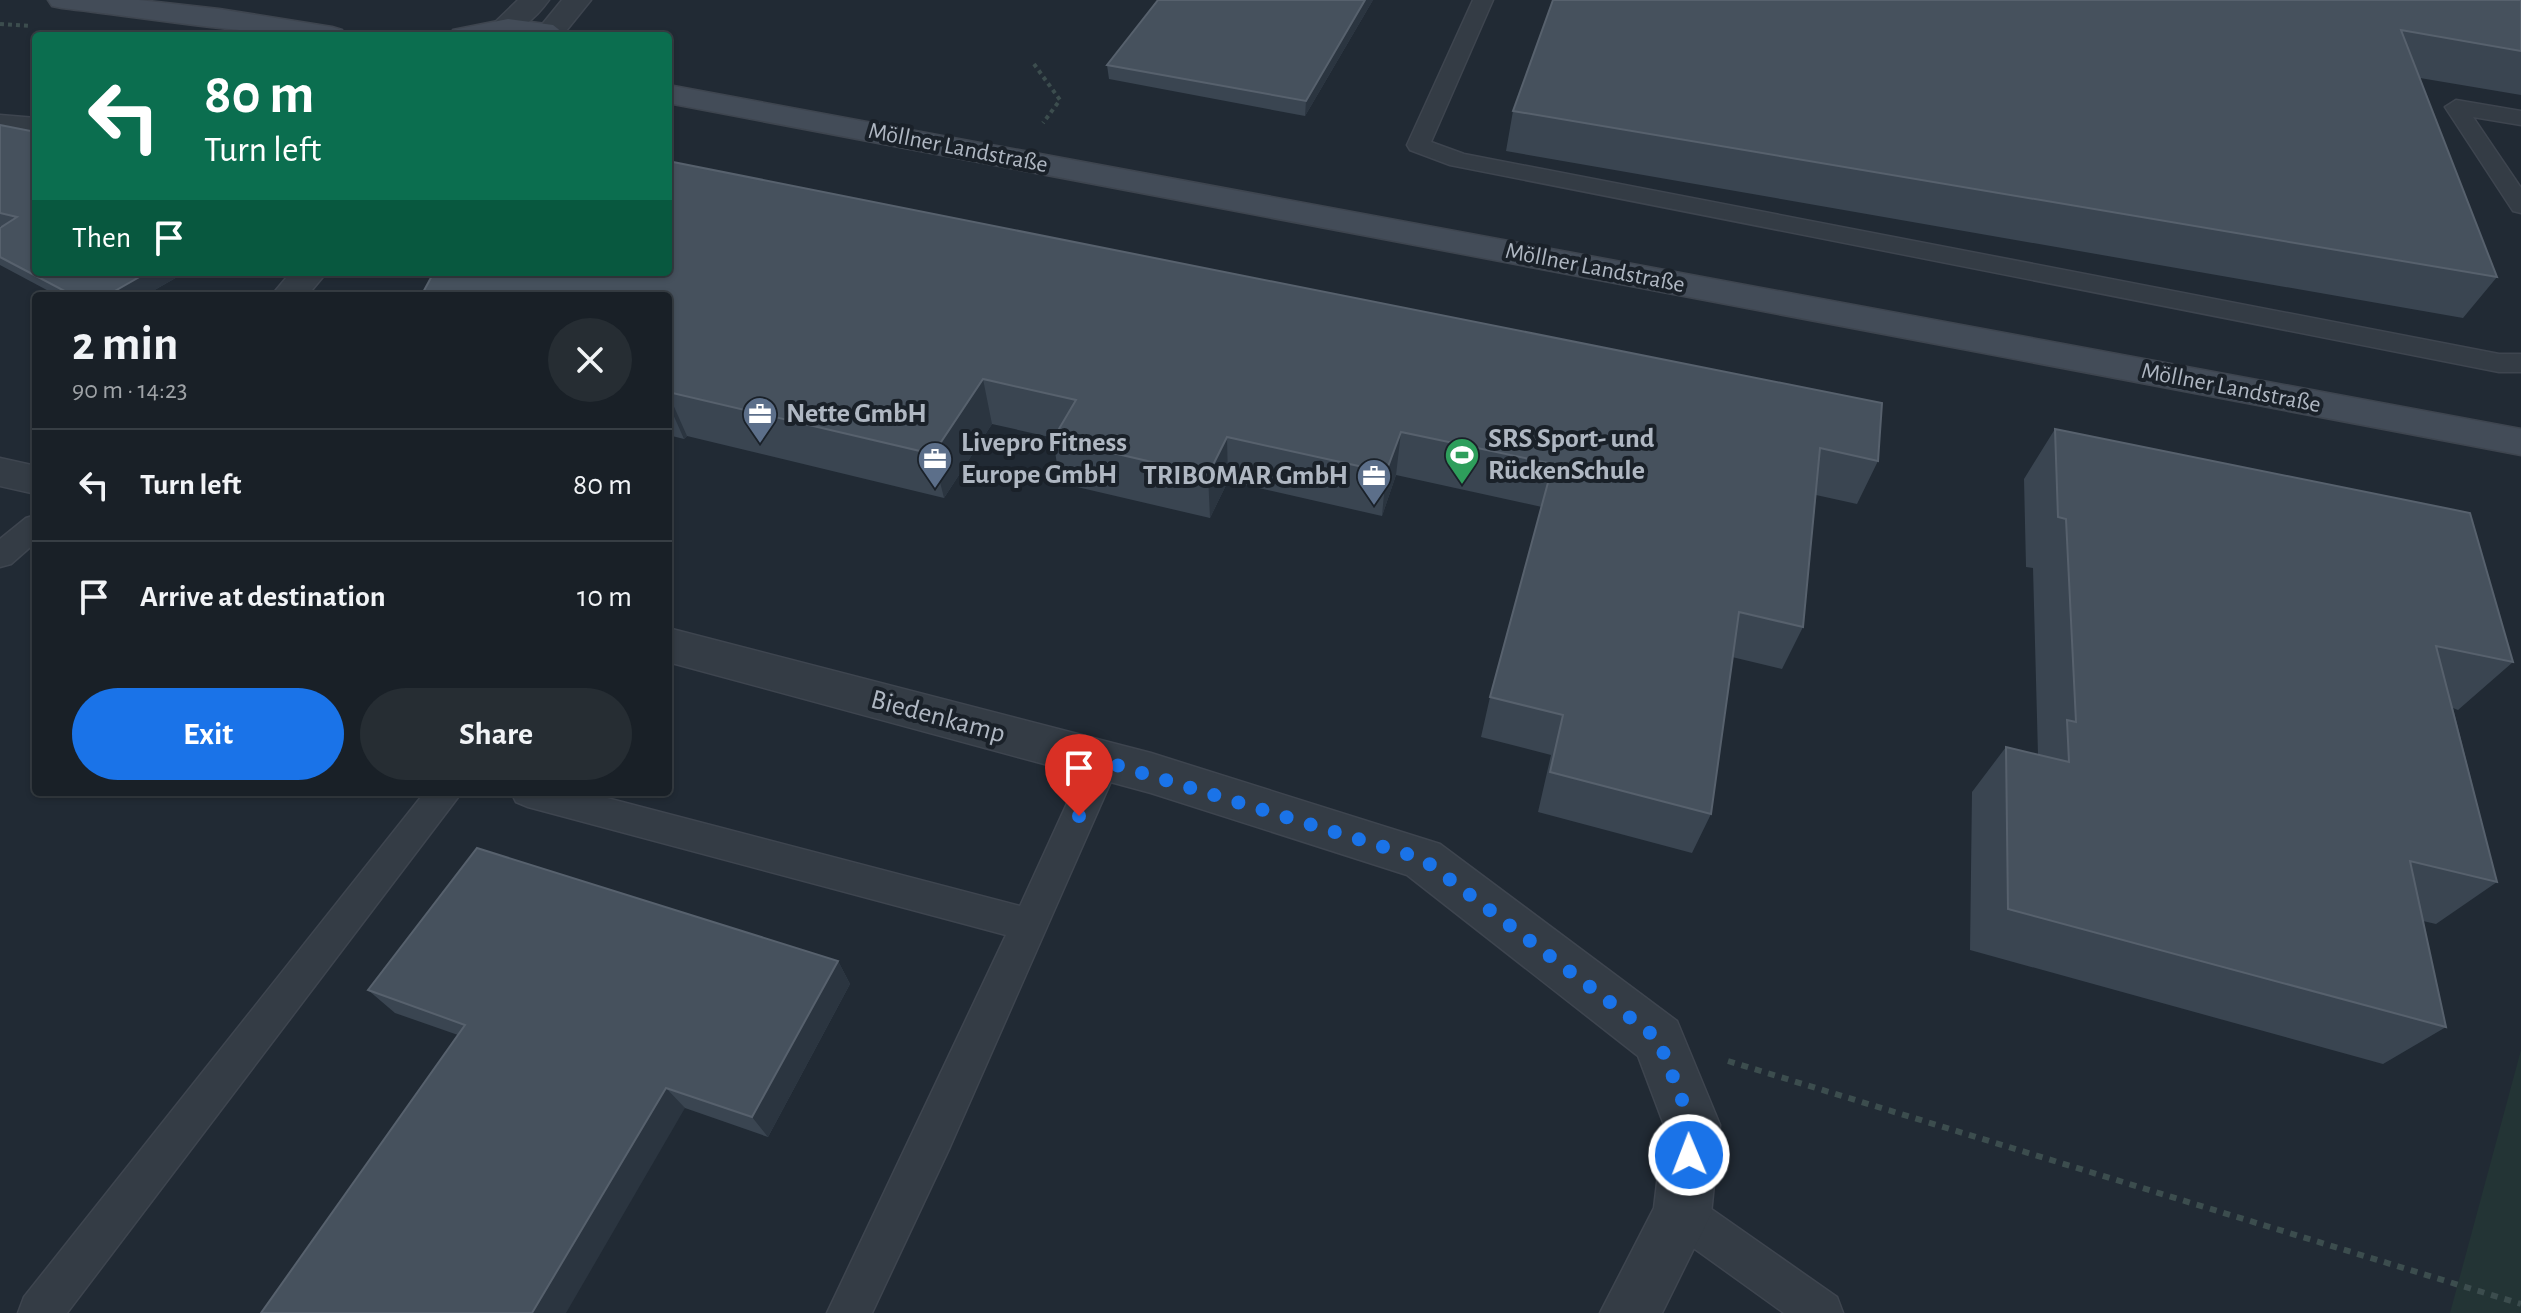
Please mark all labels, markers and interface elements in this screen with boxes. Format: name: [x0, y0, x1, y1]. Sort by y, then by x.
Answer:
icon: left: [72, 64, 176, 168]
text: 80 m: [204, 67, 314, 123]
street label: Möllner Landstraße: [866, 119, 1050, 177]
text: Turn left: [204, 132, 321, 168]
icon: arrive: [147, 216, 191, 260]
text: Then: [72, 223, 131, 253]
street label: Möllner Landstraße: [1503, 239, 1687, 297]
button: close: [548, 318, 632, 402]
text: 2 min: [72, 321, 179, 369]
street label: Möllner Landstraße: [2139, 359, 2323, 417]
text: 90 m · 14:23: [72, 377, 188, 403]
office icon: Nette GmbH: [741, 395, 779, 445]
place label: Nette GmbH: [786, 400, 927, 428]
place label: SRS Sport- und RückenSchule: [1488, 425, 1655, 485]
place label: Livepro Fitness Europe GmbH: [961, 429, 1127, 489]
sports icon: SRS Sport- und RückenSchule: [1443, 436, 1481, 486]
office icon: Livepro Fitness Europe GmbH: [916, 440, 954, 490]
office icon: TRIBOMAR GmbH: [1355, 457, 1393, 507]
place label: TRIBOMAR GmbH: [1143, 462, 1348, 490]
icon: left: [72, 463, 116, 507]
text: Turn left: [140, 470, 241, 500]
text: 80 m: [573, 470, 632, 500]
icon: arrive: [72, 575, 116, 619]
text: Arrive at destination: [140, 582, 386, 612]
text: 10 m: [577, 582, 632, 612]
street label: Biedenkamp: [868, 686, 1008, 748]
button: Exit: [72, 688, 344, 780]
button: Share: [360, 688, 632, 780]
pin: [1045, 734, 1113, 816]
icon: arrive: [1057, 746, 1101, 790]
position arrow: [1647, 1113, 1731, 1197]

